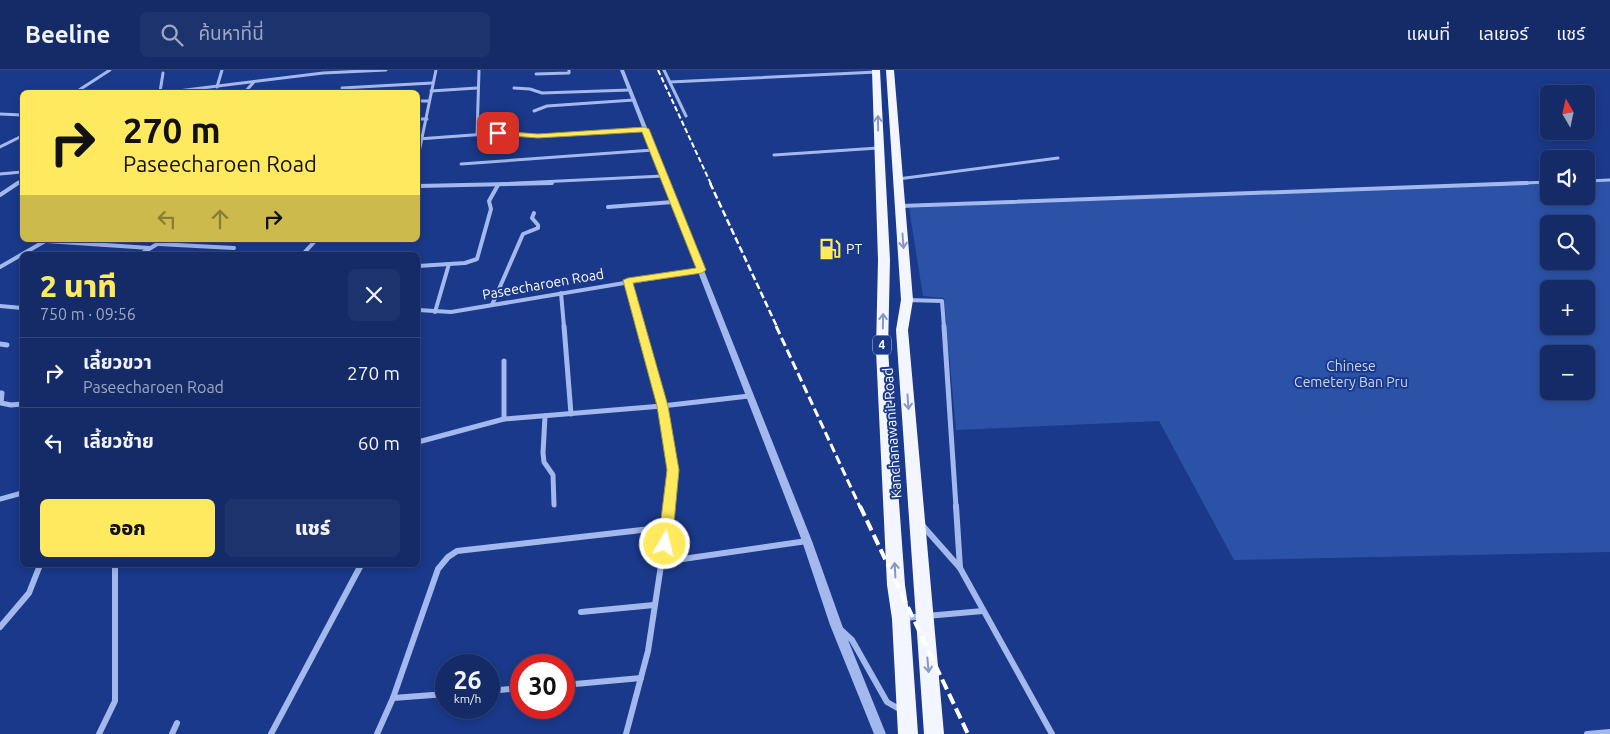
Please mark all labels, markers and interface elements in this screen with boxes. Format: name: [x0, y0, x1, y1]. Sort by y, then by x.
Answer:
search box: [140, 12, 490, 57]
text: Beeline: [25, 21, 110, 48]
icon: search: [158, 21, 186, 49]
text: ค้นหาที่นี่: [198, 22, 264, 44]
text: แผนที่: [1406, 23, 1450, 43]
text: เลเยอร์: [1478, 23, 1528, 43]
text: แชร์: [1556, 23, 1585, 43]
north arrow: [1540, 85, 1595, 140]
map controls: [1540, 85, 1595, 400]
icon: right: [40, 110, 105, 175]
text: 270 m: [123, 110, 221, 150]
pin: [477, 112, 519, 154]
one-way arrow: [873, 116, 883, 132]
icon: arrive: [484, 119, 512, 147]
button: sound: [1540, 150, 1595, 205]
text: Paseecharoen Road: [123, 151, 317, 176]
icon: left: [153, 205, 181, 233]
icon: ahead: [206, 205, 234, 233]
icon: right: [259, 205, 287, 233]
button: search: [1540, 215, 1595, 270]
one-way arrow: [898, 232, 908, 248]
fuel station icon: PT: [817, 236, 843, 262]
place label: PT: [846, 241, 862, 257]
street label: Paseecharoen Road: [481, 265, 605, 303]
text: 2 นาที: [40, 269, 117, 303]
button: close: [348, 269, 400, 321]
button: +: [1540, 280, 1595, 335]
text: 750 m · 09:56: [40, 305, 136, 323]
one-way arrow: [878, 313, 888, 329]
road number: 4: [873, 336, 891, 354]
button: −: [1540, 345, 1595, 400]
text: เลี้ยวขวา: [83, 351, 152, 373]
park label: Chinese Cemetery Ban Pru: [1294, 358, 1408, 390]
icon: right: [40, 359, 68, 387]
text: 270 m: [347, 362, 400, 384]
street label: Kanchanawanit Road: [879, 367, 905, 499]
text: Paseecharoen Road: [83, 378, 224, 396]
one-way arrow: [904, 394, 913, 410]
icon: left: [40, 429, 68, 457]
text: เลี้ยวซ้าย: [83, 430, 154, 452]
text: 60 m: [358, 432, 400, 454]
button: ออก: [40, 499, 215, 557]
button: แชร์: [225, 499, 400, 557]
position arrow: [638, 517, 690, 569]
one-way arrow: [890, 563, 899, 579]
speed limit sign: 30: [510, 654, 575, 719]
one-way arrow: [923, 656, 932, 672]
text: 26: [453, 666, 482, 694]
text: km/h: [454, 692, 481, 705]

